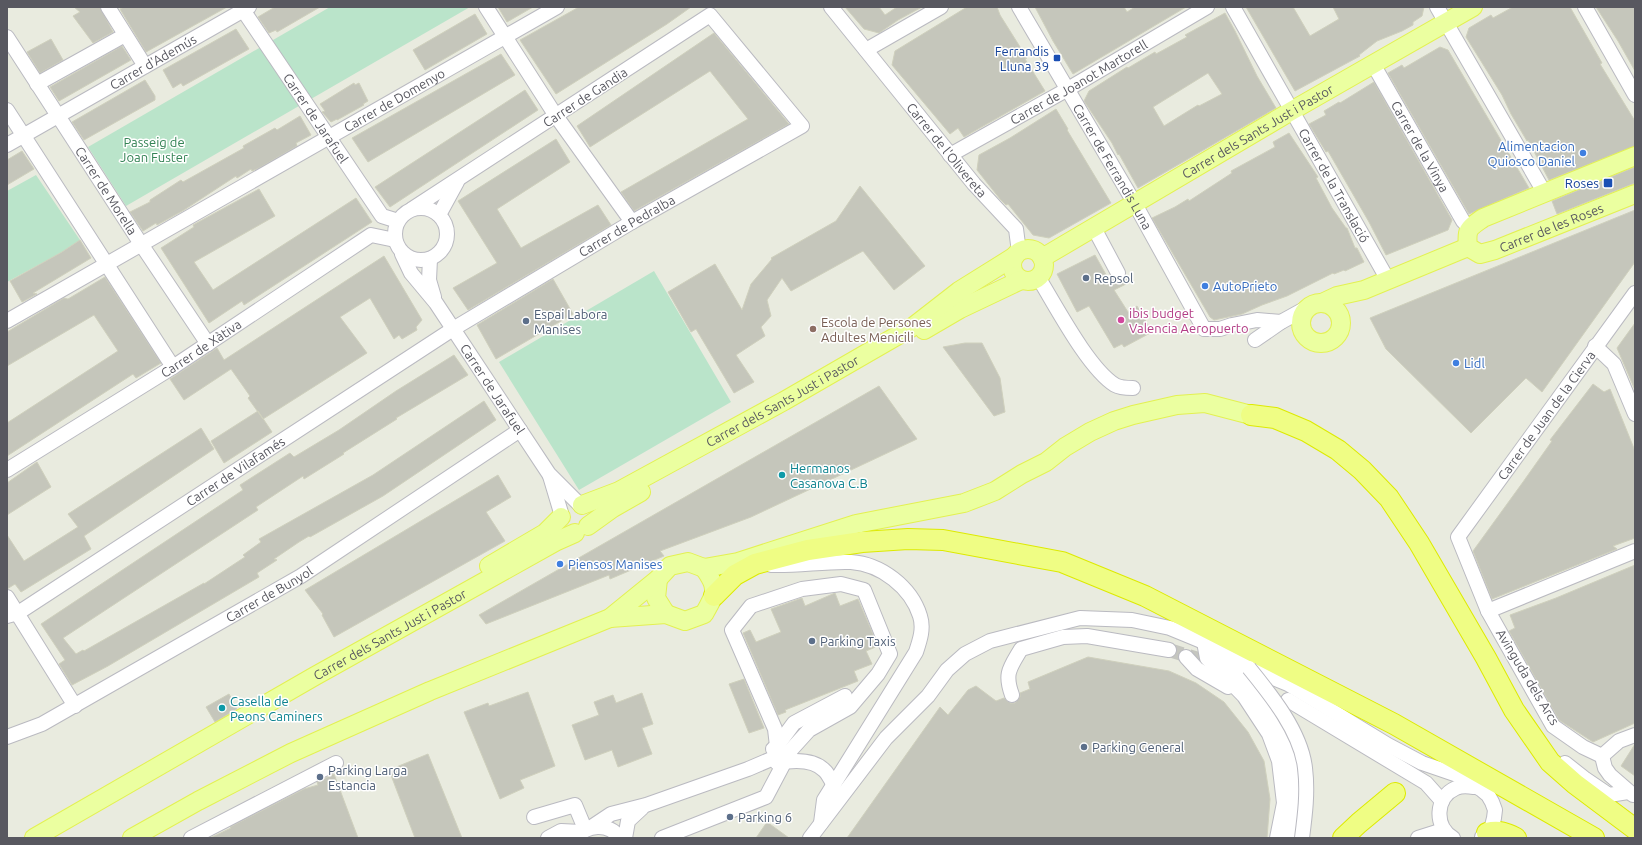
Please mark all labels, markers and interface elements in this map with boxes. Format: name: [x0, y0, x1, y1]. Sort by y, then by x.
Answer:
street label: Carrer d'Ademús: [107, 31, 199, 92]
street label: Carrer de Joanot Martorell: [1008, 37, 1150, 127]
place label: Ferrandis Lluna 39: [995, 44, 1049, 73]
marker: Ferrandis Lluna 39: [1052, 53, 1062, 63]
street label: Carrer de Gandia: [540, 65, 630, 129]
street label: Carrer de Domenyo: [341, 66, 447, 134]
street label: Carrer de Jarafuel: [281, 71, 351, 166]
street label: Carrer dels Sants Just i Pastor: [1179, 82, 1336, 181]
street label: Carrer de la Vinya: [1389, 98, 1452, 194]
street label: Carrer de l'Olivereta: [904, 100, 990, 200]
street label: Carrer de Ferrandis Luna: [1071, 101, 1155, 232]
street label: Carrer de la Translació: [1296, 126, 1372, 245]
park label: Passeig de Joan Fuster: [120, 135, 188, 164]
place label: Alimentacion Quiosco Daniel: [1487, 139, 1576, 169]
street label: Carrer de Morella: [73, 144, 140, 237]
marker: Alimentacion Quiosco Daniel: [1578, 148, 1588, 158]
place label: Roses: [1565, 176, 1599, 190]
marker: Roses: [1602, 177, 1614, 189]
street label: Carrer de Pedralba: [576, 192, 677, 259]
street label: Carrer de les Roses: [1497, 200, 1606, 255]
place label: Repsol: [1094, 271, 1134, 285]
marker: Repsol: [1081, 273, 1091, 283]
place label: AutoPrieto: [1213, 279, 1277, 293]
marker: AutoPrieto: [1200, 281, 1210, 291]
place label: ibis budget Valencia Aeropuerto: [1129, 306, 1249, 335]
place label: Espai Labora Manises: [534, 307, 607, 336]
place label: Escola de Persones Adultes Menicili: [821, 315, 932, 344]
marker: ibis budget Valencia Aeropuerto: [1116, 315, 1126, 325]
marker: Espai Labora Manises: [521, 316, 531, 326]
street label: Carrer de Xàtiva: [158, 317, 244, 380]
marker: Escola de Persones Adultes Menicili: [808, 324, 818, 334]
street label: Carrer de Jarafuel: [458, 341, 528, 437]
street label: Carrer de Juan de la Cierva: [1495, 348, 1598, 482]
street label: Carrer dels Sants Just i Pastor: [704, 353, 861, 449]
place label: Lidl: [1464, 356, 1485, 370]
marker: Lidl: [1451, 358, 1461, 368]
street label: Carrer de Vilafamés: [183, 434, 288, 508]
place label: Hermanos Casanova C.B: [790, 461, 868, 490]
marker: Hermanos Casanova C.B: [777, 470, 787, 480]
place label: Piensos Manises: [568, 557, 663, 571]
marker: Piensos Manises: [555, 559, 565, 569]
street label: Carrer de Bunyol: [223, 563, 316, 624]
street label: Carrer dels Sants Just i Pastor: [311, 586, 469, 682]
street label: Avinguda dels Arcs: [1494, 627, 1562, 728]
place label: Parking Taxis: [820, 634, 896, 648]
marker: Parking Taxis: [807, 636, 817, 646]
place label: Casella de Peons Caminers: [230, 694, 323, 723]
marker: Casella de Peons Caminers: [217, 703, 227, 713]
place label: Parking General: [1092, 740, 1185, 754]
marker: Parking General: [1079, 742, 1089, 752]
place label: Parking Larga Estancia: [328, 763, 407, 792]
marker: Parking Larga Estancia: [315, 772, 325, 782]
place label: Parking 6: [738, 810, 792, 824]
marker: Parking 6: [725, 812, 735, 822]

